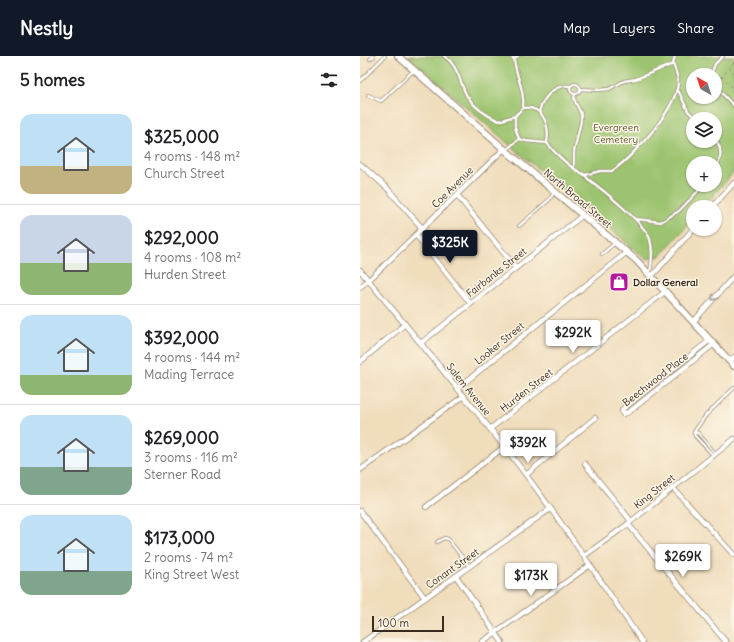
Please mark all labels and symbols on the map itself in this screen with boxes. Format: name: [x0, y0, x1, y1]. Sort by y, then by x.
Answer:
north arrow: [686, 68, 722, 104]
park label: Evergreen Cemetery: [593, 121, 639, 146]
street label: Coe Avenue: [429, 164, 476, 211]
street label: North Broad Street: [541, 166, 615, 231]
pin: $325K: [422, 230, 478, 264]
street label: Fairbanks Street: [464, 244, 530, 300]
shop icon: Dollar General: [608, 271, 630, 293]
place label: Dollar General: [633, 276, 698, 289]
one-way arrow: [712, 294, 719, 301]
street label: Looker Street: [472, 319, 527, 367]
pin: $292K: [545, 320, 601, 354]
street label: Beechwood Place: [620, 350, 691, 409]
street label: Salem Avenue: [444, 361, 494, 418]
street label: Hurden Street: [497, 365, 556, 415]
pin: $392K: [500, 430, 556, 464]
street label: King Street: [631, 471, 678, 512]
pin: $269K: [655, 544, 711, 578]
street label: Conant Street: [423, 545, 482, 591]
pin: $173K: [503, 563, 559, 597]
scale bar: [372, 614, 444, 633]

